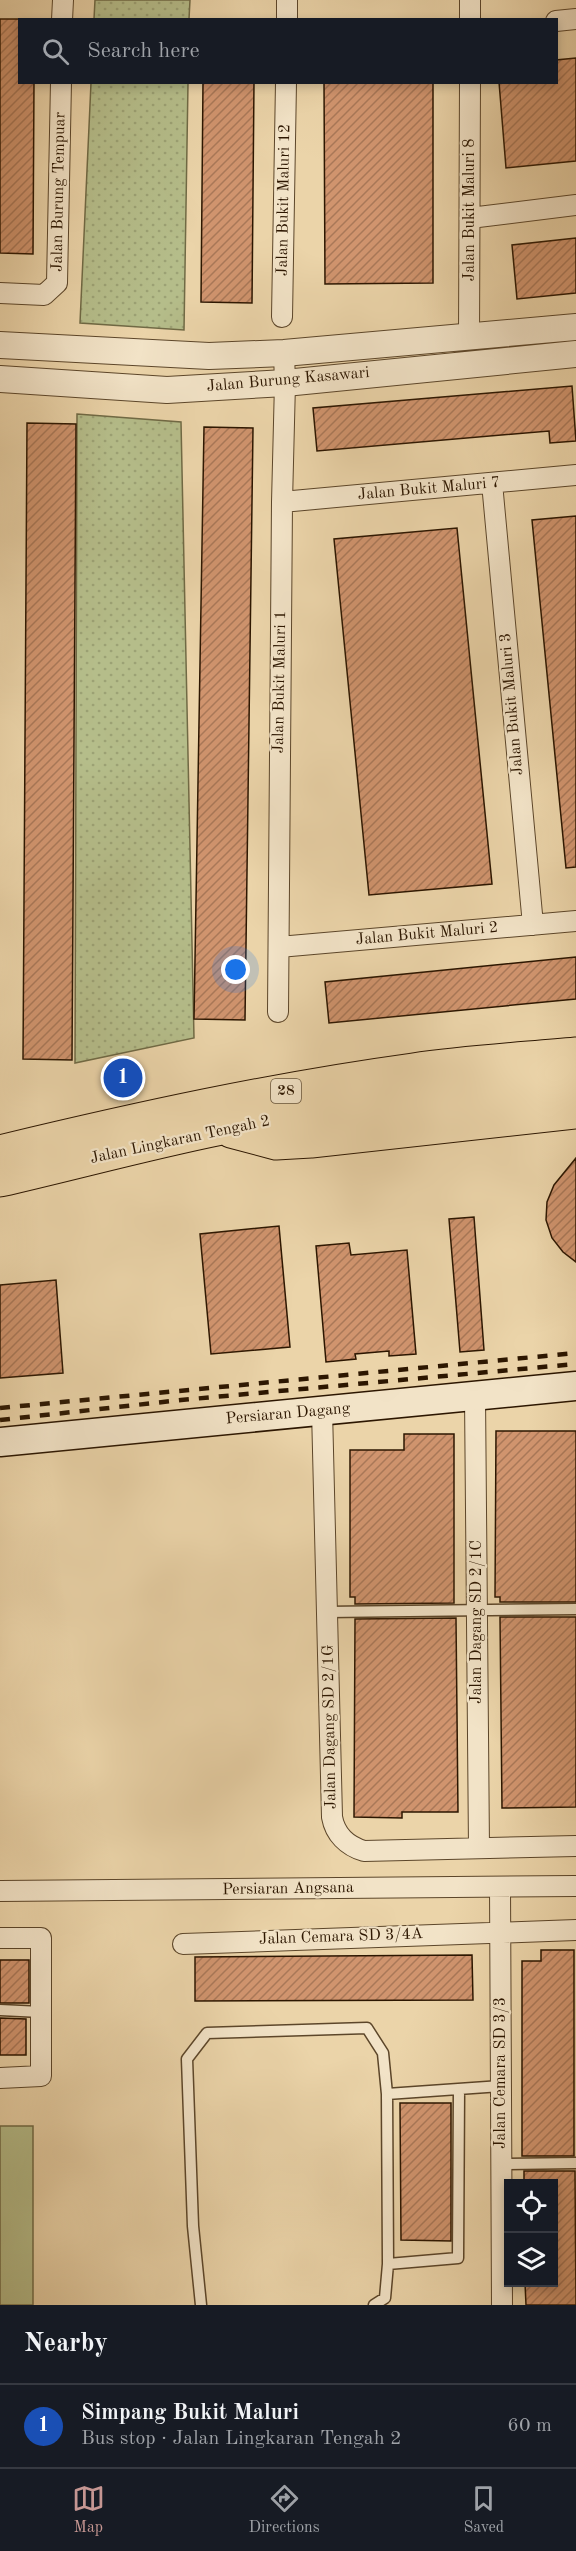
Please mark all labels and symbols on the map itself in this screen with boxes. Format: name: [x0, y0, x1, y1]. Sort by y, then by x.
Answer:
street label: Jalan Burung Tempuar: [50, 111, 68, 272]
street label: Jalan Bukit Maluri 12: [275, 124, 293, 276]
street label: Jalan Bukit Maluri 8: [462, 138, 478, 282]
street label: Jalan Burung Kasawari: [206, 365, 370, 395]
street label: Jalan Bukit Maluri 7: [357, 475, 501, 503]
street label: Jalan Bukit Maluri 1: [271, 610, 289, 754]
street label: Jalan Bukit Maluri 3: [498, 632, 526, 776]
street label: Jalan Bukit Maluri 2: [355, 920, 499, 948]
your location: [221, 955, 250, 984]
pin: 1: [104, 1056, 142, 1100]
road number: 28: [271, 1079, 301, 1103]
street label: Jalan Lingkaran Tengah 2: [89, 1113, 271, 1167]
street label: Persiaran Dagang: [225, 1401, 351, 1427]
street label: Jalan Dagang SD 2/1C: [469, 1540, 485, 1704]
street label: Jalan Dagang SD 2/1G: [321, 1644, 339, 1810]
street label: Persiaran Angsana: [222, 1880, 354, 1898]
street label: Jalan Cemara SD 3/4A: [259, 1926, 423, 1948]
street label: Jalan Cemara SD 3/3: [493, 1997, 509, 2149]

